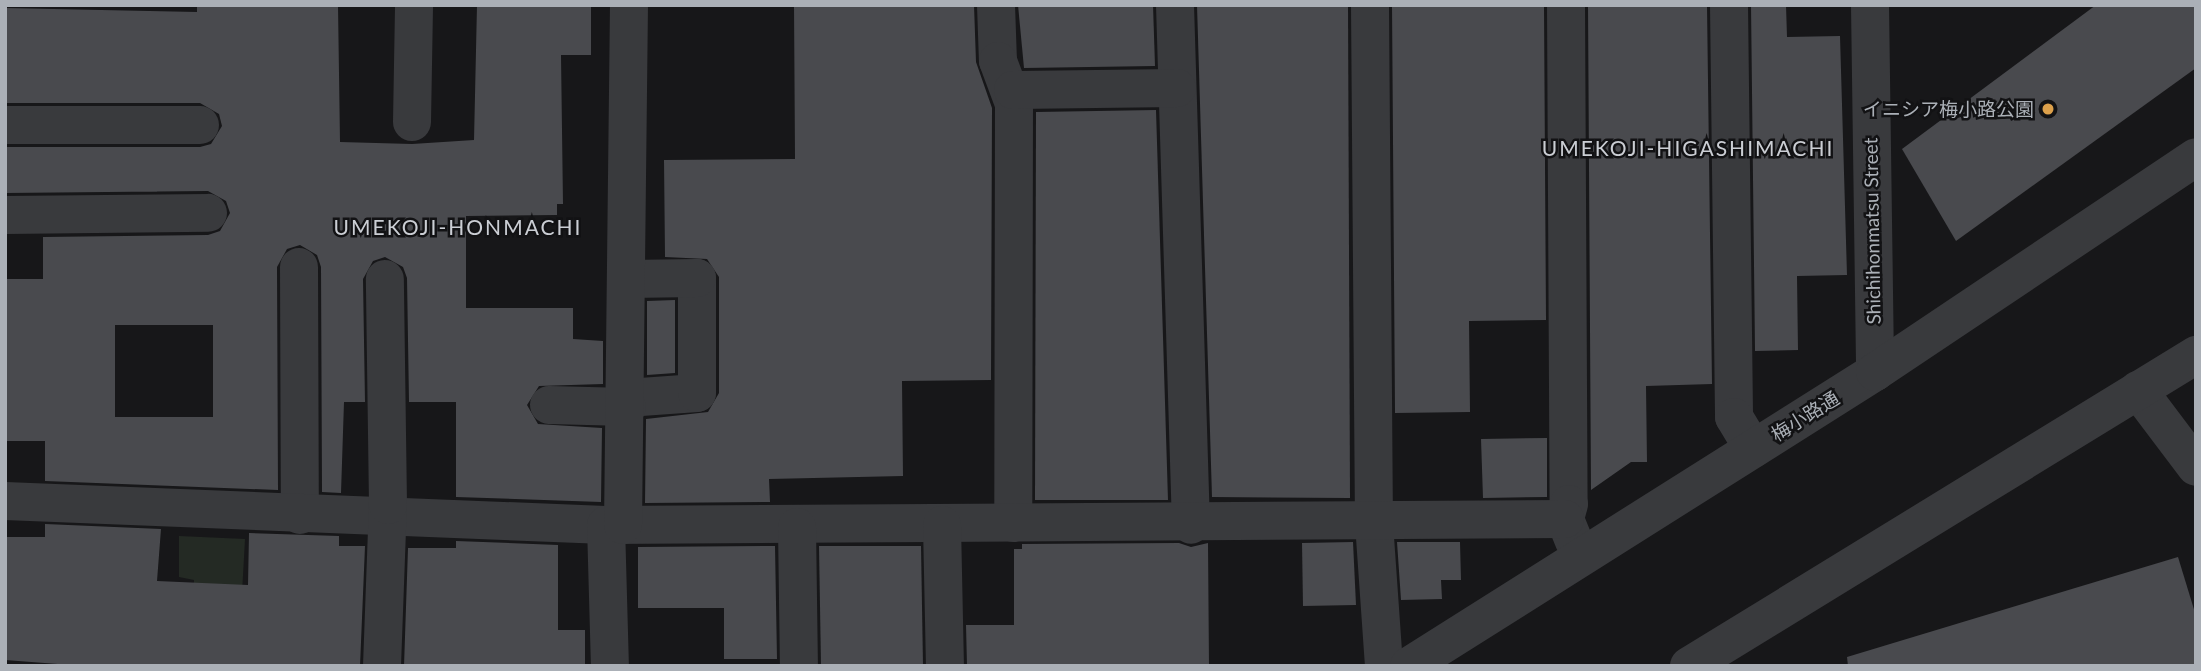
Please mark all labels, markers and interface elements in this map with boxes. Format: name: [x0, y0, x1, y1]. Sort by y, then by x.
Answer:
place label: イニシア梅小路公園: [1863, 98, 2034, 120]
marker: イニシア梅小路公園: [2040, 101, 2056, 117]
district label: UMEKOJI-HIGASHIMACHI: [1544, 135, 1832, 161]
street label: Shichihonmatsu Street: [1859, 137, 1885, 325]
district label: UMEKOJI-HONMACHI: [336, 214, 580, 240]
street label: 梅小路通: [1767, 386, 1843, 446]

